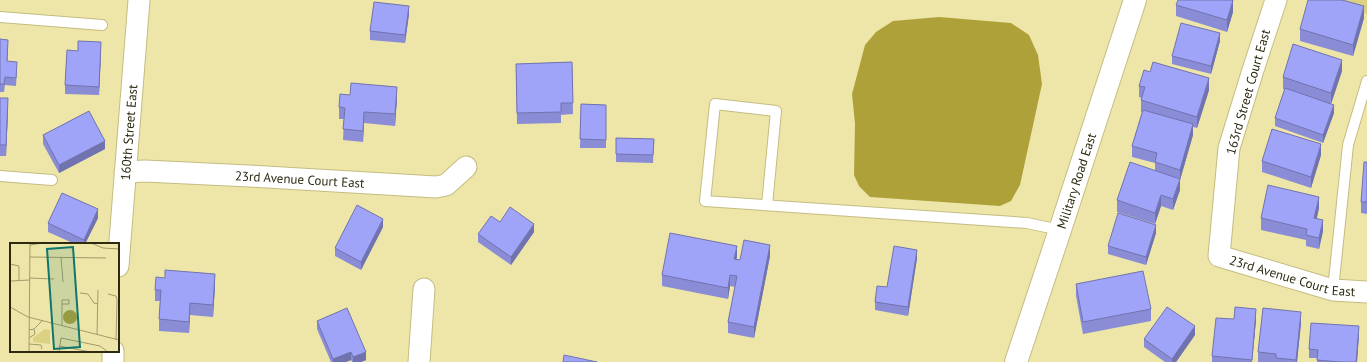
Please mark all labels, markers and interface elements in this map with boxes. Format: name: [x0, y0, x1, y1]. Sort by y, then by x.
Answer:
street label: 163rd Street Court East: [1222, 27, 1274, 157]
street label: 160th Street East: [116, 83, 141, 181]
street label: Military Road East: [1053, 130, 1100, 231]
street label: 23rd Avenue Court East: [235, 167, 366, 191]
inset map: [10, 243, 119, 352]
street label: 23rd Avenue Court East: [1227, 251, 1356, 300]

